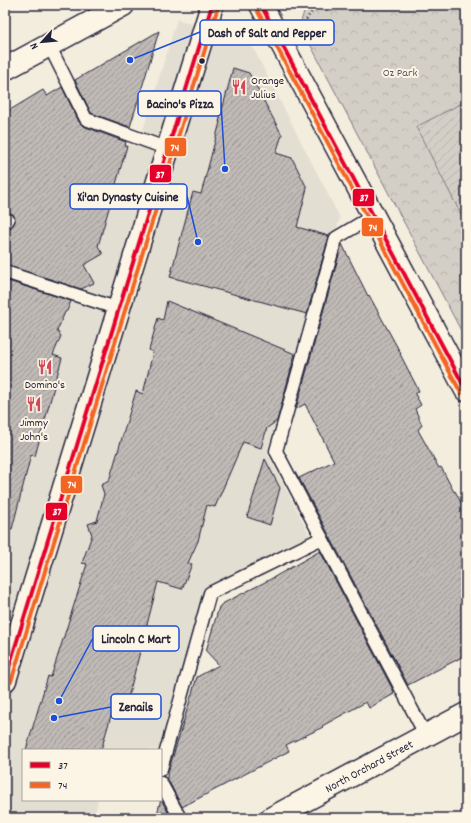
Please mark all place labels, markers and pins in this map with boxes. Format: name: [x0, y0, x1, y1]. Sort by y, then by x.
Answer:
callout: Dash of Salt and Pepper: [200, 20, 334, 45]
unlabelled marker: [197, 56, 207, 66]
place label: Orange Julius: [251, 73, 284, 104]
restaurant icon: Orange Julius: [230, 78, 248, 96]
callout: Bacino's Pizza: [138, 91, 221, 116]
callout: Xi'an Dynasty Cuisine: [70, 184, 187, 209]
restaurant icon: Domino's: [36, 358, 54, 376]
place label: Domino's: [25, 377, 65, 394]
restaurant icon: Jimmy John's: [25, 395, 43, 413]
place label: Jimmy John's: [20, 415, 49, 446]
callout: Lincoln C Mart: [93, 626, 179, 651]
callout: Zenails: [111, 694, 161, 719]

